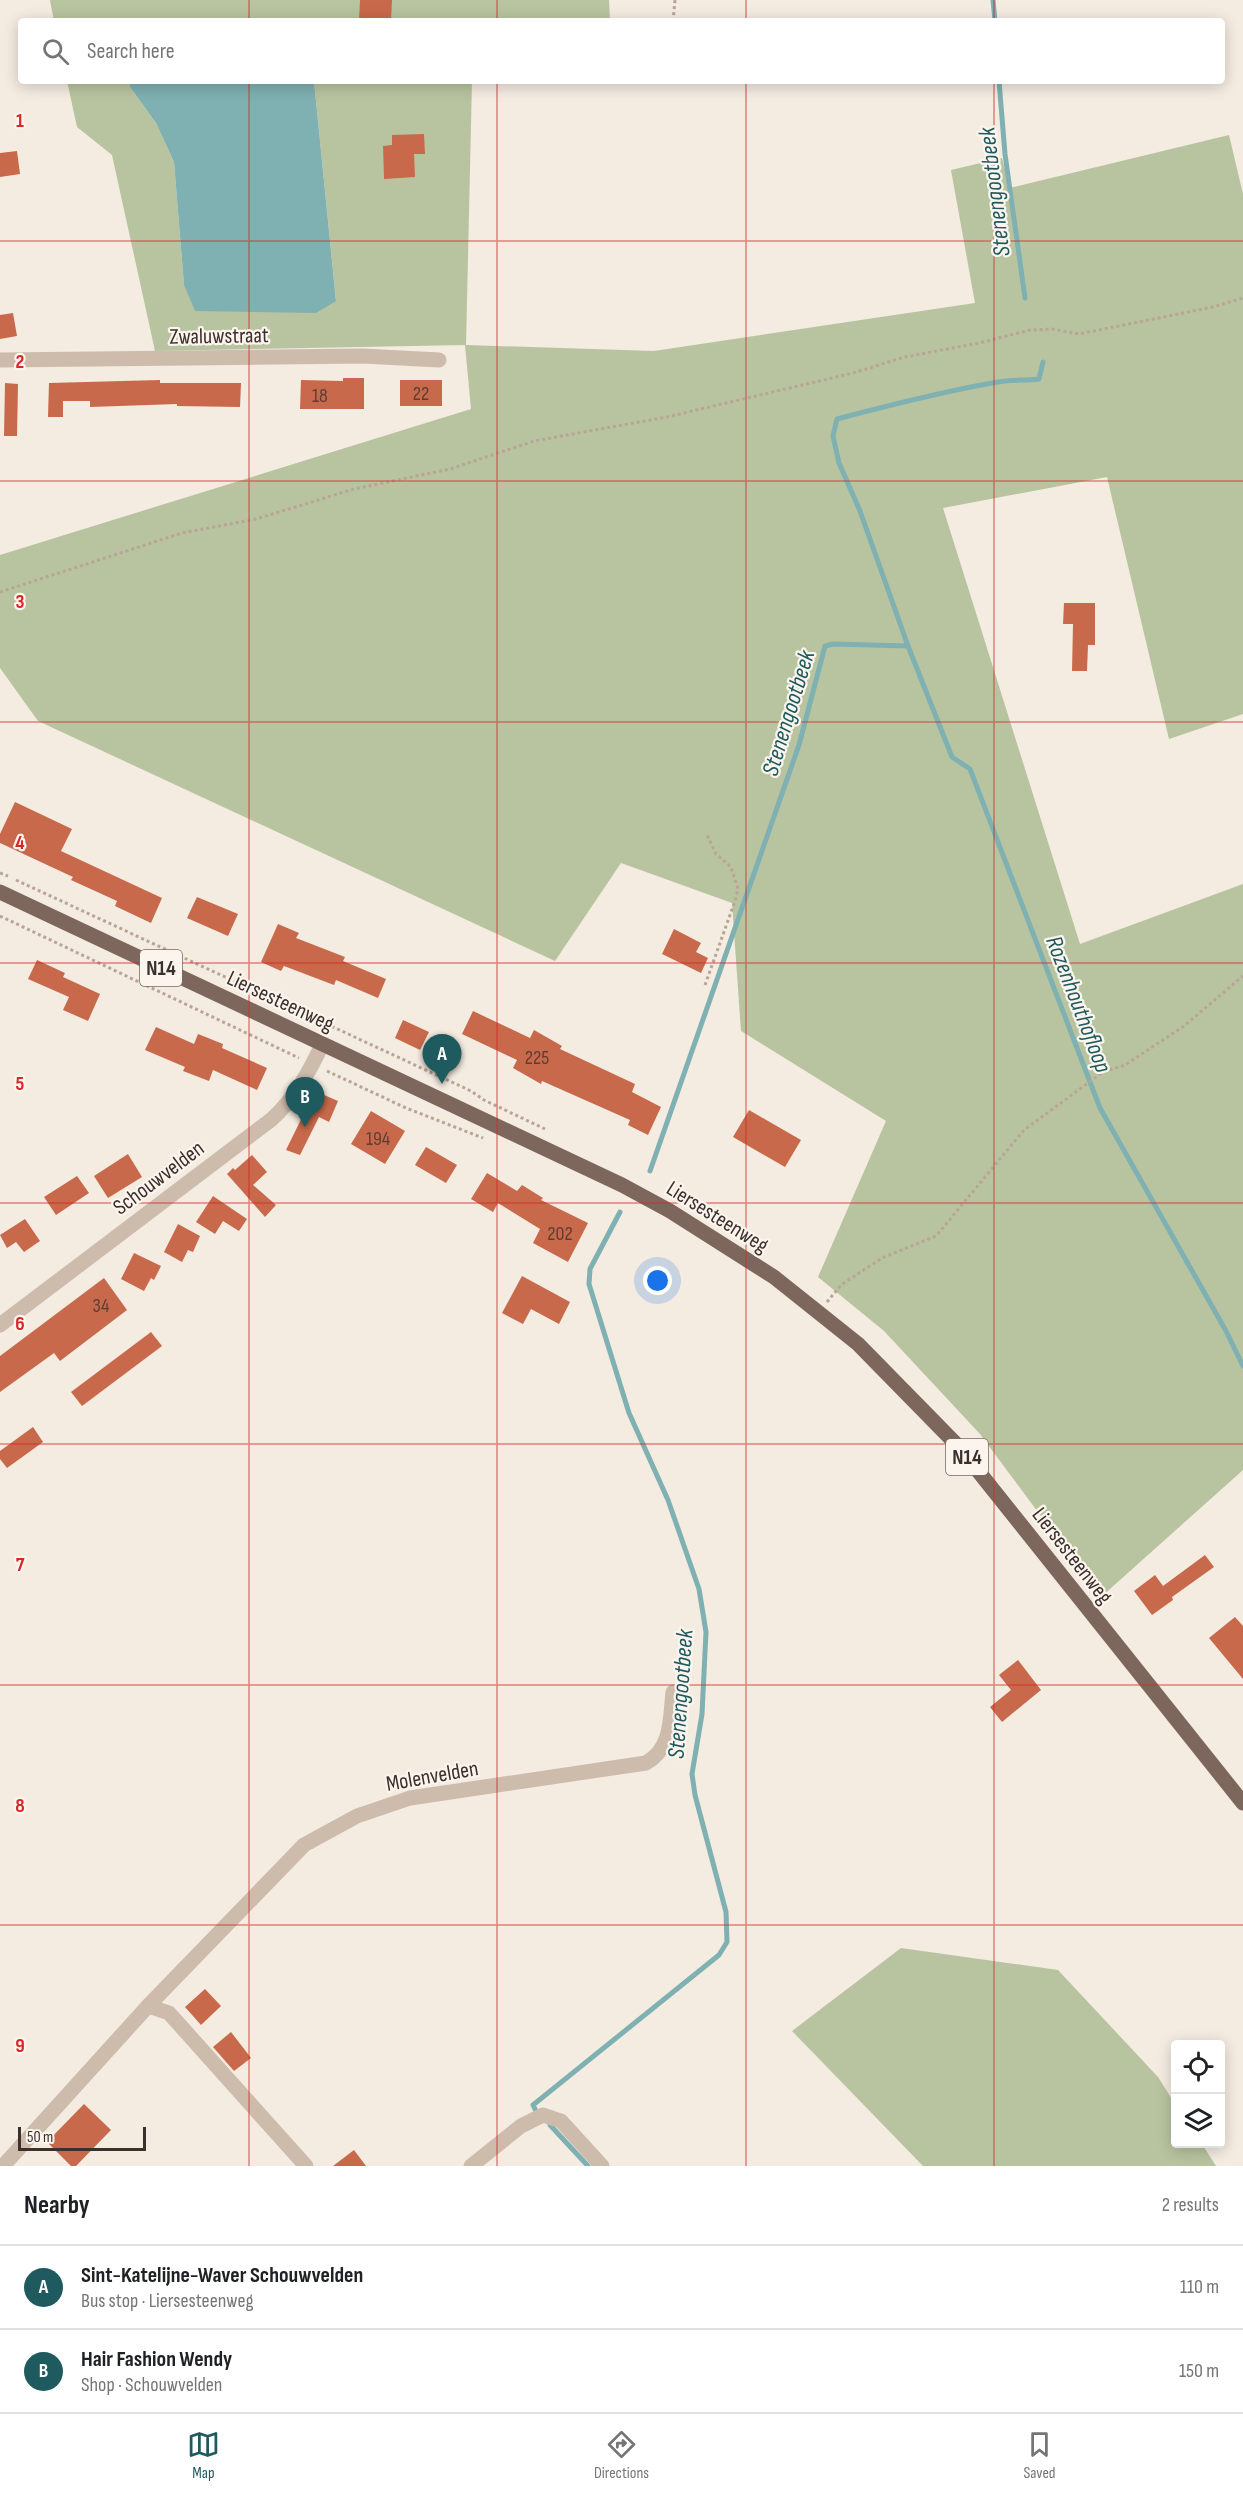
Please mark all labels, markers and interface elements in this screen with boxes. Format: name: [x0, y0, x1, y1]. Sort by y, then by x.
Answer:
search box: [18, 18, 1225, 84]
icon: search: [39, 35, 72, 68]
text: Search here: [87, 38, 174, 65]
text: 1: [16, 109, 24, 133]
water label: Stenengootbeek: [972, 125, 1017, 258]
street label: Zwaluwstraat: [169, 322, 269, 351]
text: 2: [16, 350, 24, 374]
house number: 22: [413, 382, 429, 406]
house number: 18: [312, 384, 328, 408]
text: 3: [16, 590, 25, 614]
water label: Stenengootbeek: [756, 646, 822, 779]
text: 4: [15, 831, 25, 855]
water label: Rozenhouthofloop: [1039, 932, 1118, 1077]
road number: N14: [140, 950, 182, 986]
street label: Liersesteenweg: [222, 965, 338, 1038]
pin: A: [422, 1034, 462, 1084]
house number: 225: [525, 1046, 549, 1070]
text: 5: [16, 1072, 25, 1096]
pin: B: [286, 1078, 324, 1127]
house number: 194: [366, 1127, 390, 1151]
street label: Schouwvelden: [108, 1135, 210, 1221]
street label: Liersesteenweg: [661, 1175, 773, 1259]
house number: 202: [547, 1222, 573, 1246]
your location: [643, 1266, 672, 1295]
house number: 34: [93, 1294, 109, 1318]
text: 6: [15, 1312, 25, 1336]
road number: N14: [946, 1439, 988, 1475]
street label: Liersesteenweg: [1026, 1502, 1118, 1610]
text: 7: [16, 1553, 25, 1577]
water label: Stenengootbeek: [662, 1627, 700, 1760]
street label: Molenvelden: [384, 1755, 480, 1798]
text: 8: [15, 1794, 25, 1818]
text: 9: [15, 2034, 25, 2058]
map controls: [1171, 2040, 1225, 2148]
button: locate: [1171, 2040, 1225, 2094]
button: layers: [1171, 2094, 1225, 2148]
scale bar: [18, 2124, 146, 2152]
text: 50 m: [27, 2128, 53, 2147]
text: Nearby: [24, 2190, 90, 2221]
text: 2 results: [1162, 2193, 1219, 2217]
text: Sint-Katelijne-Waver Schouwvelden: [81, 2262, 363, 2289]
text: A: [39, 2275, 48, 2299]
text: 110 m: [1180, 2275, 1219, 2299]
text: Bus stop · Liersesteenweg: [81, 2289, 253, 2313]
text: Hair Fashion Wendy: [81, 2346, 232, 2373]
text: B: [39, 2359, 48, 2383]
text: 150 m: [1179, 2359, 1219, 2383]
text: Shop · Schouwvelden: [81, 2373, 222, 2397]
tab: Map: [187, 2428, 220, 2483]
tab: Directions: [594, 2428, 649, 2483]
tab: Saved: [1023, 2428, 1056, 2483]

